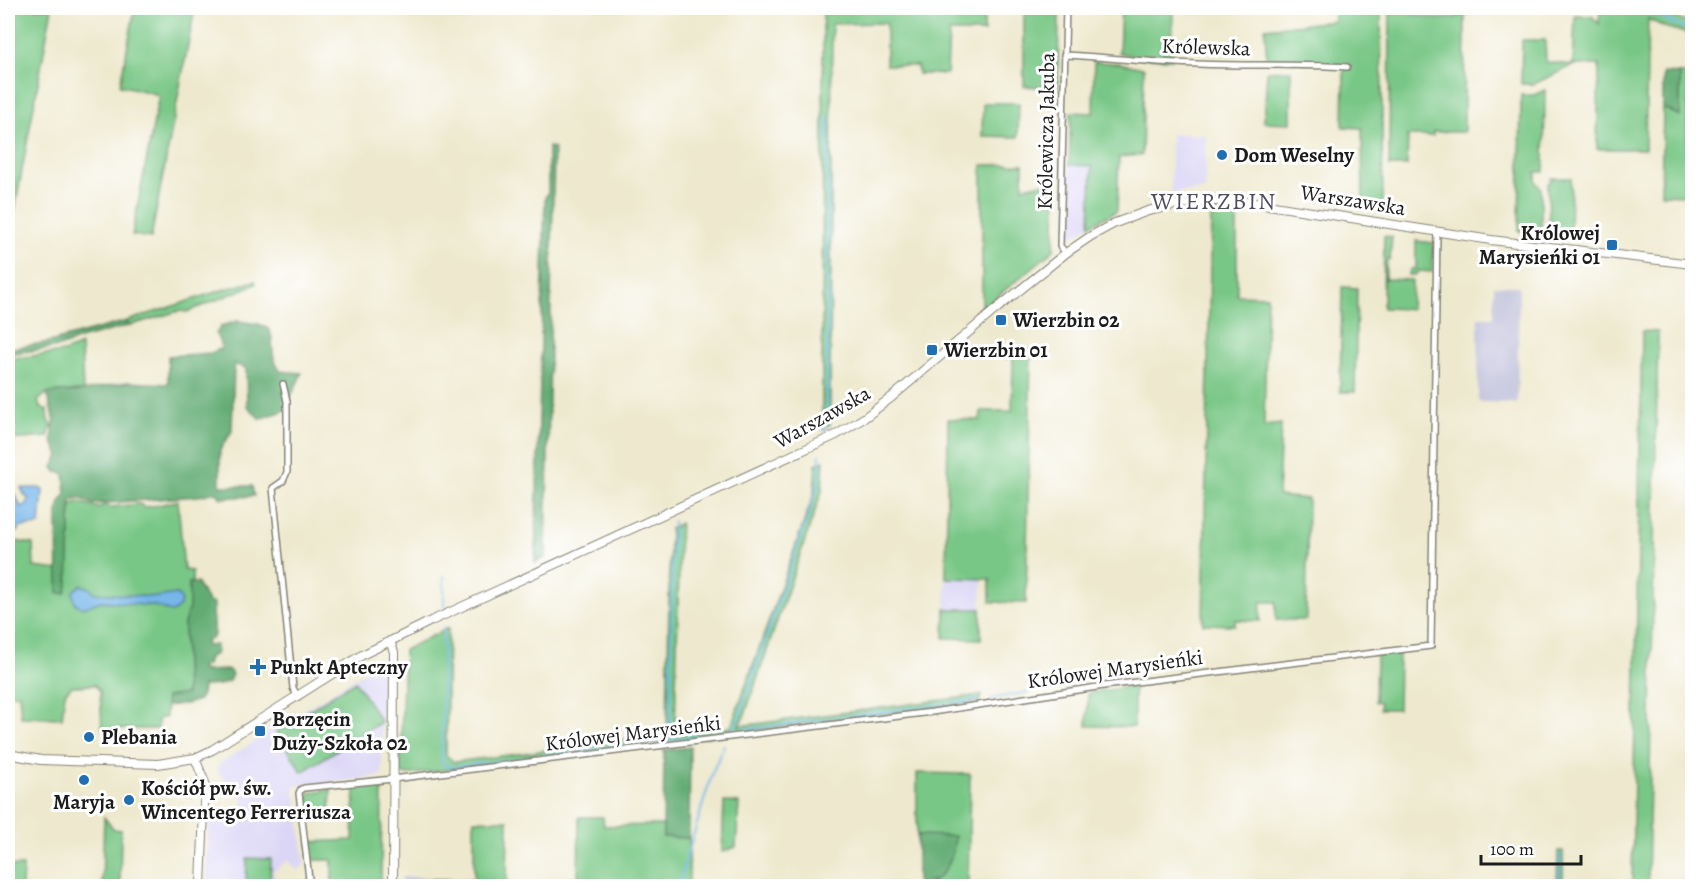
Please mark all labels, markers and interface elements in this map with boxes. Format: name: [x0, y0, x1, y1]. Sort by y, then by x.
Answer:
street label: Królewska: [1161, 31, 1251, 63]
street label: Królewicza Jakuba: [1031, 52, 1061, 210]
place label: Dom Weselny: [1234, 141, 1355, 169]
marker: Dom Weselny: [1215, 148, 1229, 162]
street label: Warszawska: [1297, 178, 1408, 222]
district label: WIERZBIN: [1150, 185, 1277, 217]
place label: Królowej Marysieńki 01: [1479, 219, 1600, 271]
marker: Królowej Marysieńki 01: [1605, 238, 1619, 252]
place label: Wierzbin 02: [1012, 306, 1119, 334]
marker: Wierzbin 02: [994, 313, 1008, 327]
place label: Wierzbin 01: [943, 336, 1048, 364]
marker: Wierzbin 01: [925, 343, 939, 357]
street label: Warszawska: [768, 379, 875, 455]
street label: Królowej Marysieńki: [1025, 643, 1205, 695]
place label: Punkt Apteczny: [270, 653, 409, 681]
marker: Punkt Apteczny: [251, 660, 265, 674]
place label: Borzęcin Duży-Szkoła 02: [272, 705, 407, 757]
street label: Królowej Marysieńki: [543, 708, 723, 758]
place label: Plebania: [101, 723, 178, 751]
marker: Borzęcin Duży-Szkoła 02: [253, 724, 267, 738]
marker: Plebania: [82, 730, 96, 744]
marker: Maryja: [77, 773, 91, 787]
place label: Kościół pw. św. Wincentego Ferreriusza: [140, 774, 352, 826]
place label: Maryja: [53, 788, 116, 816]
marker: Kościół pw. św. Wincentego Ferreriusza: [122, 793, 136, 807]
scale bar: [1481, 828, 1582, 866]
text: 100 m: [1490, 837, 1534, 861]

